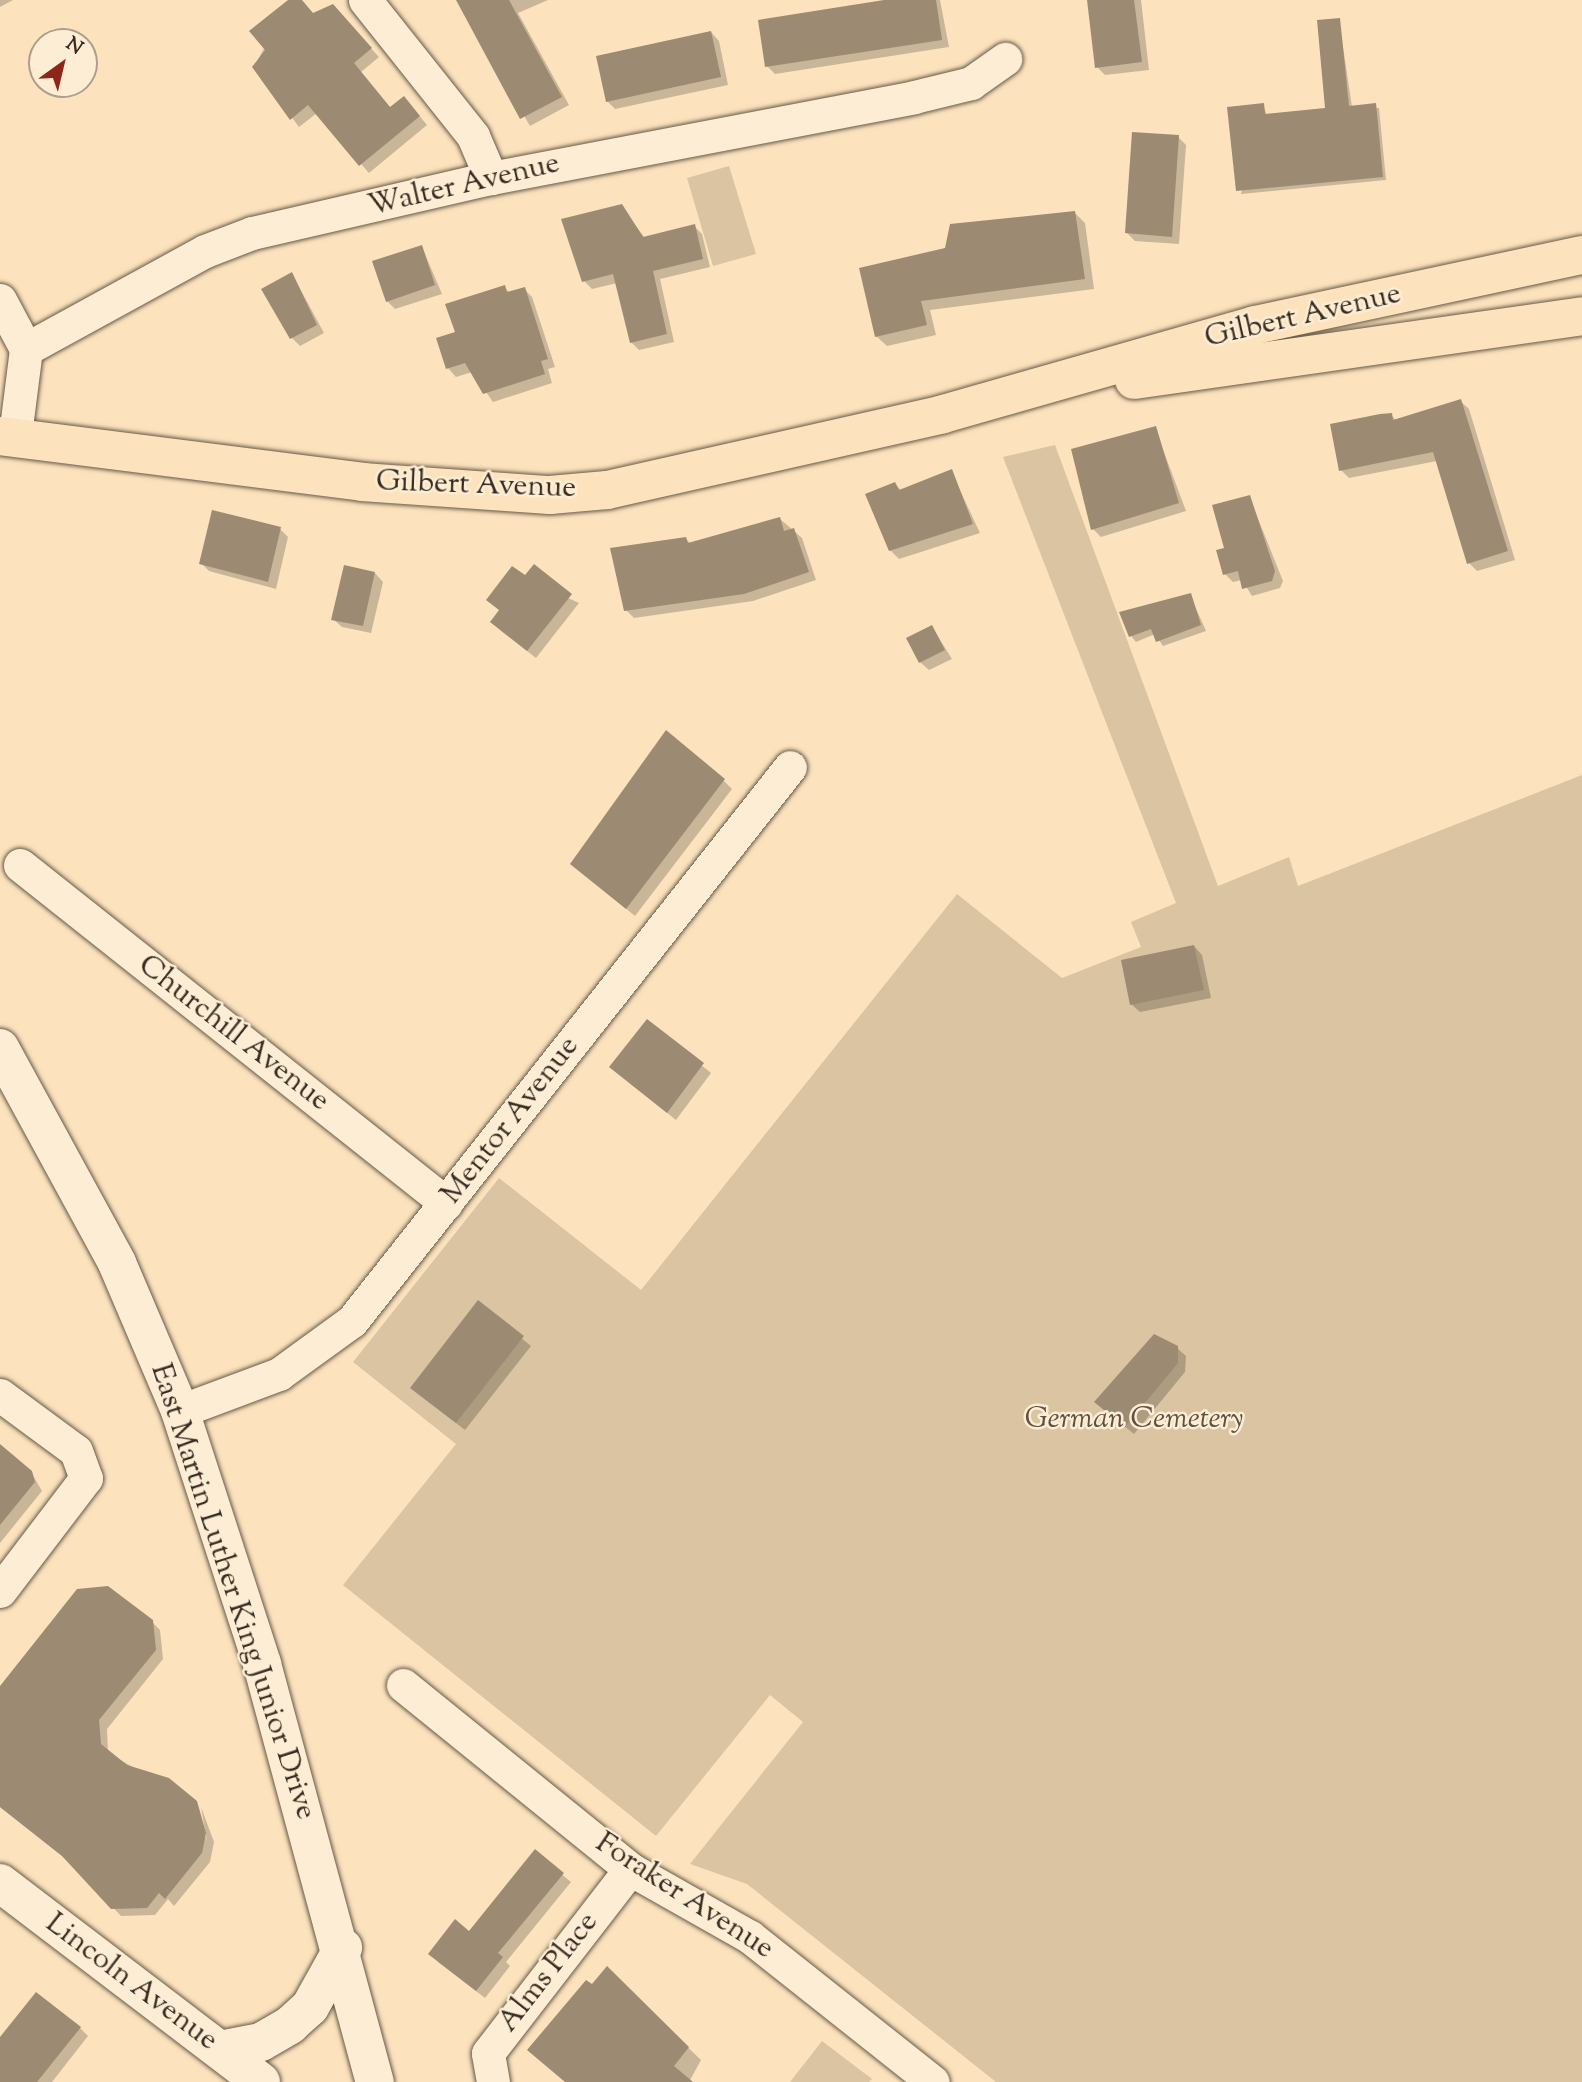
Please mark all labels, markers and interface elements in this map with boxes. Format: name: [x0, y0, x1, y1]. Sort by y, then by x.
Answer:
north arrow: [28, 28, 98, 98]
text: N: [60, 31, 88, 62]
street label: Walter Avenue: [365, 146, 563, 226]
street label: Gilbert Avenue: [1201, 277, 1405, 357]
street label: Gilbert Avenue: [375, 465, 577, 507]
street label: Churchill Avenue: [130, 948, 336, 1120]
street label: Mentor Avenue: [434, 1030, 588, 1212]
street label: East Martin Luther King Junior Drive: [141, 1360, 323, 1824]
park label: German Cemetery: [1025, 1402, 1243, 1438]
street label: Foraker Avenue: [588, 1826, 780, 1968]
street label: Lincoln Avenue: [38, 1906, 224, 2060]
street label: Alms Place: [491, 1906, 607, 2040]

